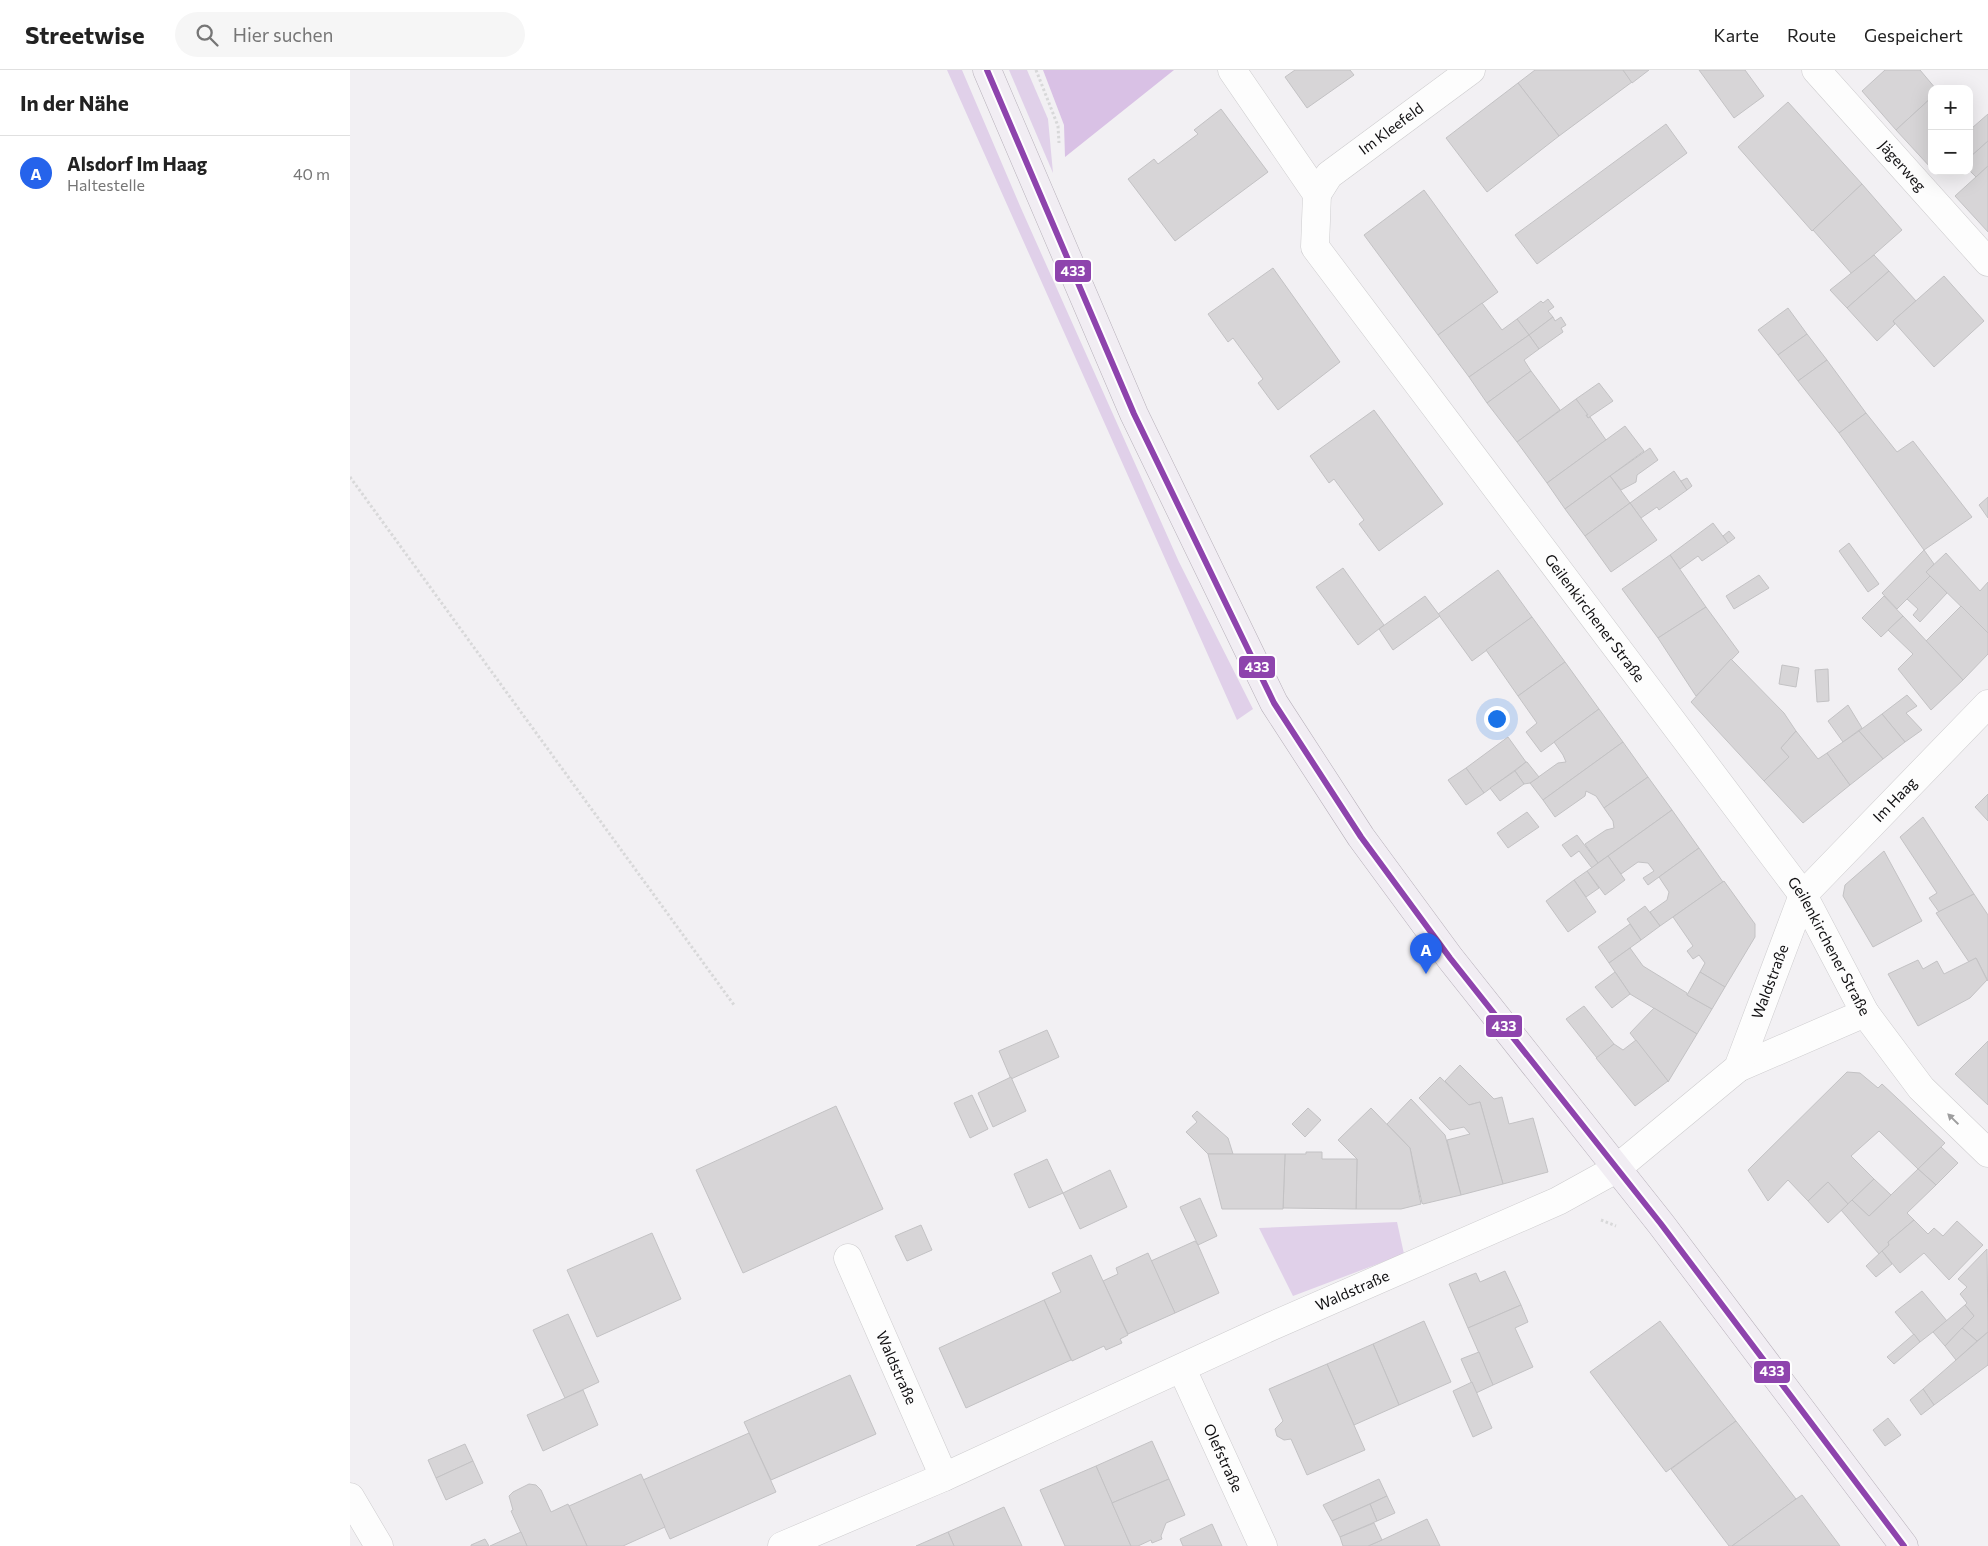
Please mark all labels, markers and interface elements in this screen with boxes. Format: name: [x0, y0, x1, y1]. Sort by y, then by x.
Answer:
search box: [175, 12, 525, 57]
text: Streetwise: [25, 20, 145, 49]
icon: search: [193, 21, 221, 49]
text: Hier suchen: [233, 23, 333, 46]
text: Karte: [1714, 24, 1759, 46]
text: Route: [1787, 24, 1836, 46]
text: Gespeichert: [1864, 24, 1963, 46]
map controls: [1928, 85, 1973, 175]
button: +: [1928, 85, 1973, 130]
text: In der Nähe: [20, 90, 129, 115]
street label: Im Kleefeld: [1355, 98, 1427, 158]
button: −: [1928, 130, 1973, 175]
street label: Jägerweg: [1875, 136, 1930, 194]
text: Alsdorf Im Haag: [67, 152, 207, 175]
text: A: [30, 164, 42, 183]
text: 40 m: [293, 164, 330, 183]
text: Haltestelle: [67, 175, 145, 194]
line badge: 433: [1054, 259, 1092, 283]
text: 433: [1061, 262, 1085, 279]
street label: Geilenkirchener Straße: [1541, 550, 1649, 685]
line badge: 433: [1238, 655, 1276, 679]
text: 433: [1245, 658, 1269, 675]
your location: [1484, 706, 1510, 732]
street label: Im Haag: [1869, 773, 1920, 825]
street label: Geilenkirchener Straße: [1784, 873, 1875, 1019]
pin: A: [1410, 933, 1442, 974]
street label: Waldstraße: [1747, 941, 1792, 1021]
line badge: 433: [1485, 1014, 1523, 1038]
text: 433: [1492, 1017, 1516, 1034]
one-way arrow: [1947, 1113, 1959, 1125]
street label: Waldstraße: [1312, 1266, 1392, 1314]
street label: Waldstraße: [873, 1328, 921, 1407]
line badge: 433: [1753, 1360, 1791, 1384]
text: 433: [1760, 1362, 1784, 1379]
street label: Olefstraße: [1200, 1421, 1247, 1495]

